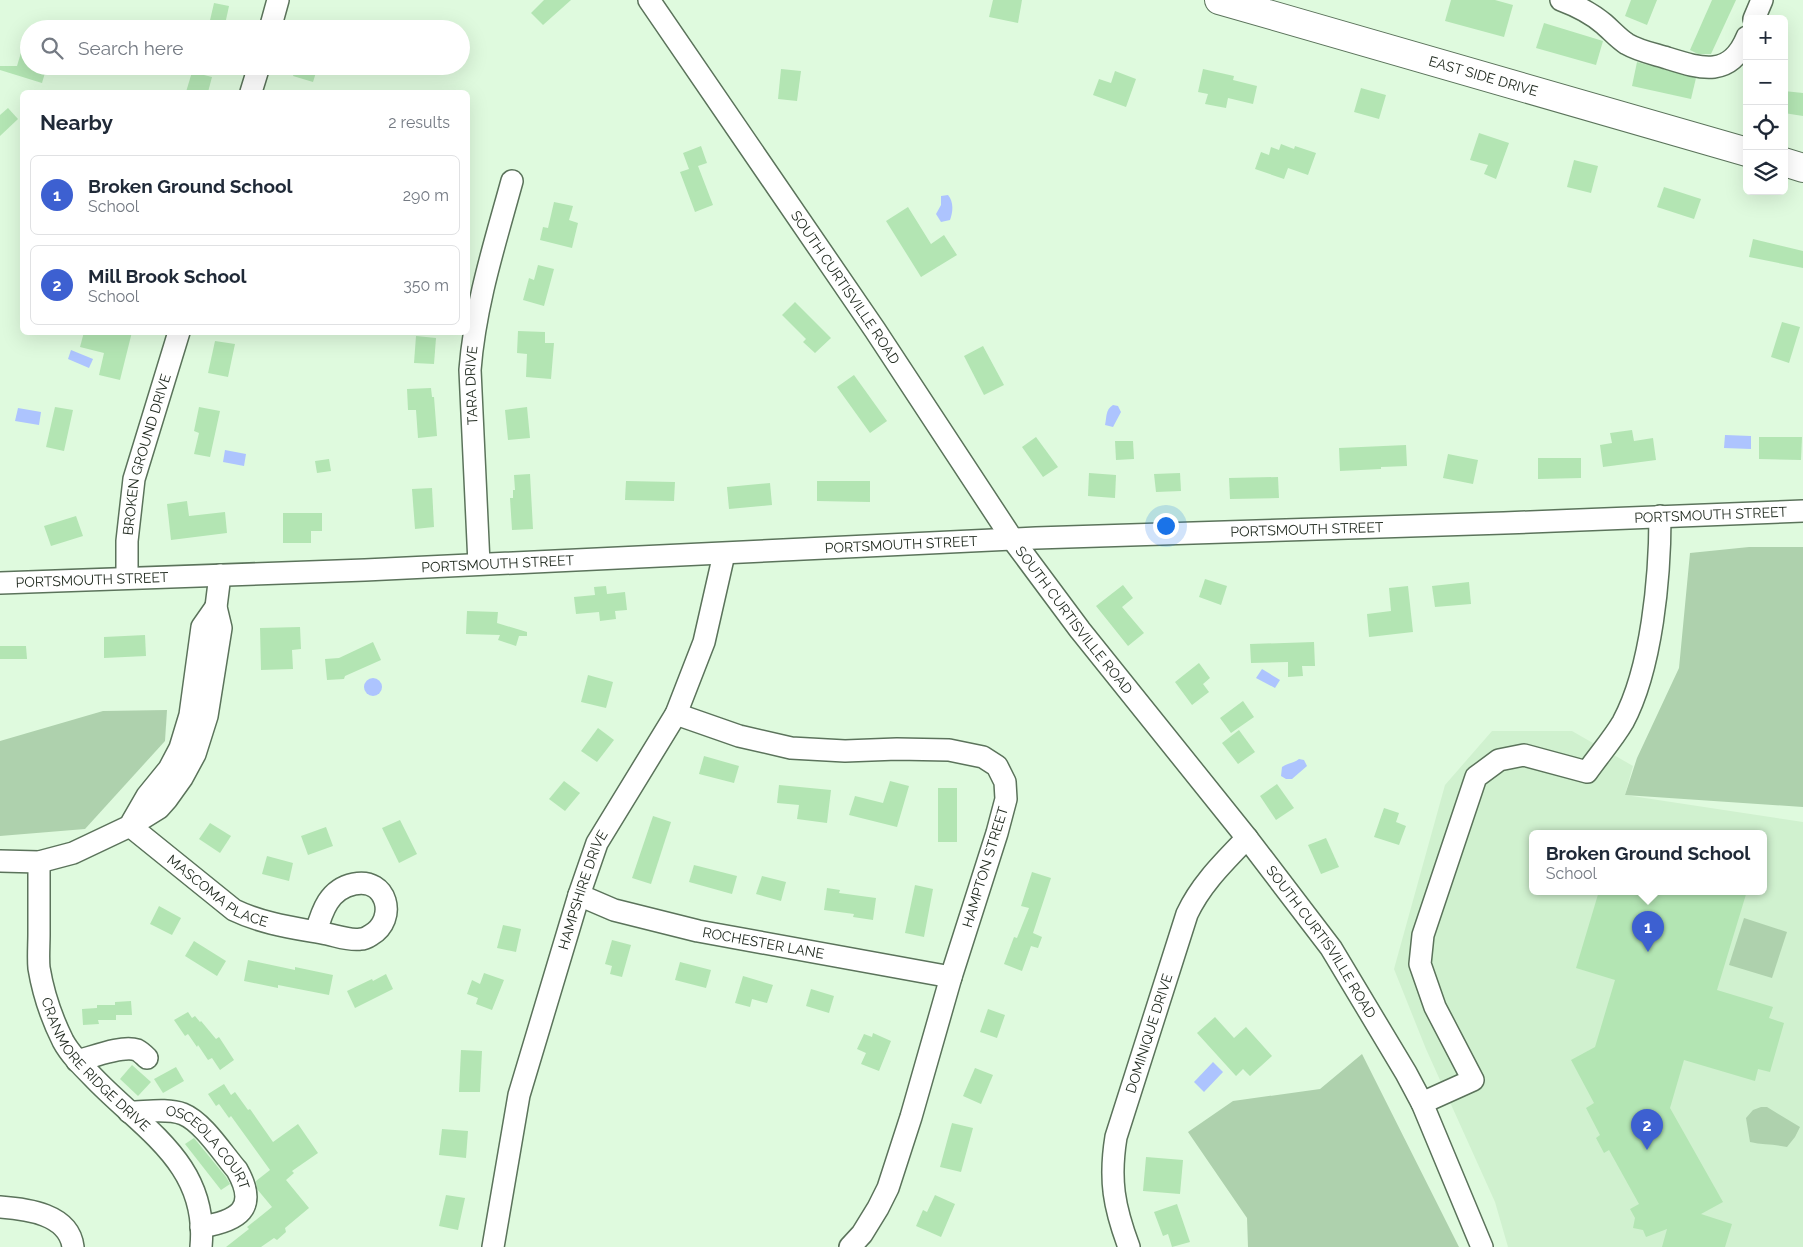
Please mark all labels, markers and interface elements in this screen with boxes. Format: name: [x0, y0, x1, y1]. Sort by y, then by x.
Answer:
map controls: [1743, 15, 1788, 195]
button: +: [1743, 15, 1788, 60]
search box: [20, 20, 470, 75]
icon: search: [38, 34, 66, 62]
text: Search here: [78, 37, 184, 59]
street label: EAST SIDE DRIVE: [1427, 53, 1540, 99]
button: −: [1743, 60, 1788, 105]
button: locate: [1743, 105, 1788, 150]
text: Nearby: [40, 110, 113, 135]
text: 2 results: [388, 113, 450, 132]
button: layers: [1743, 150, 1788, 195]
text: Broken Ground School: [88, 175, 293, 197]
text: 1: [53, 186, 61, 205]
text: 290 m: [403, 186, 449, 205]
text: School: [88, 197, 139, 216]
street label: SOUTH CURTISVILLE ROAD: [788, 208, 903, 367]
text: Mill Brook School: [88, 265, 247, 287]
text: 2: [52, 276, 62, 295]
text: 350 m: [403, 276, 449, 295]
text: School: [88, 287, 139, 306]
street label: TARA DRIVE: [462, 345, 481, 425]
street label: BROKEN GROUND DRIVE: [120, 372, 174, 536]
street label: PORTSMOUTH STREET: [1634, 504, 1788, 526]
your location: [1153, 513, 1179, 539]
street label: PORTSMOUTH STREET: [1230, 519, 1384, 540]
street label: PORTSMOUTH STREET: [824, 533, 978, 556]
street label: SOUTH CURTISVILLE ROAD: [1012, 543, 1136, 697]
street label: PORTSMOUTH STREET: [421, 552, 575, 575]
street label: PORTSMOUTH STREET: [15, 569, 169, 590]
street label: HAMPTON STREET: [959, 804, 1011, 929]
street label: HAMPSHIRE DRIVE: [555, 827, 611, 951]
popup: [1529, 830, 1767, 895]
text: Broken Ground School: [1546, 842, 1750, 864]
street label: MASCOMA PLACE: [164, 851, 270, 930]
street label: SOUTH CURTISVILLE ROAD: [1263, 862, 1379, 1021]
text: School: [1546, 864, 1597, 883]
pin: 1: [1632, 911, 1664, 952]
street label: ROCHESTER LANE: [701, 924, 825, 962]
street label: DOMINIQUE DRIVE: [1122, 972, 1175, 1095]
street label: CRANMORE RIDGE DRIVE: [38, 995, 153, 1134]
street label: OSCEOLA COURT: [165, 1103, 253, 1192]
pin: 2: [1631, 1109, 1663, 1150]

